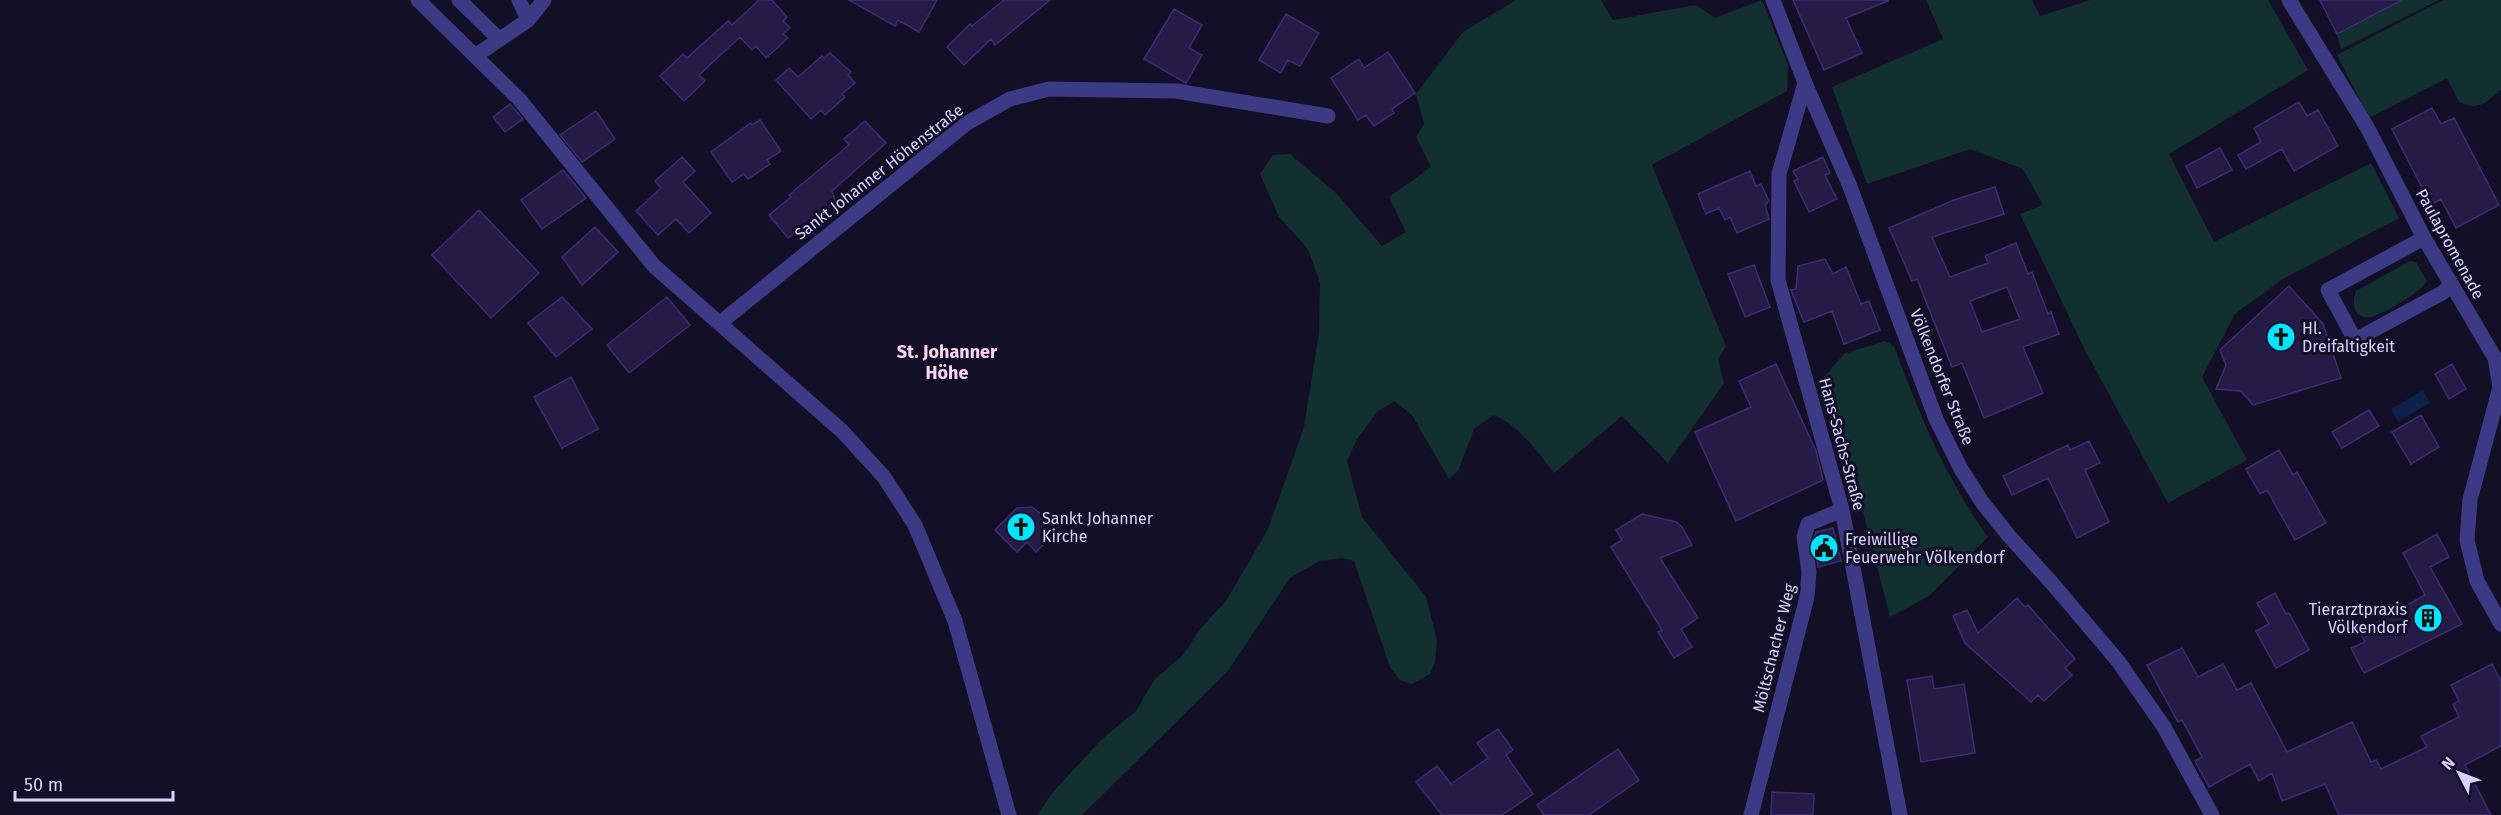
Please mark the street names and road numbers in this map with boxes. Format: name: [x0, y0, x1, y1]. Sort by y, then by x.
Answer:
street label: Sankt Johanner Höhenstraße: [791, 100, 967, 244]
street label: Paulapromenade: [2412, 186, 2488, 302]
street label: Völkendorfer Straße: [1906, 306, 1978, 448]
street label: Hans-Sachs-Straße: [1815, 376, 1869, 512]
street label: Möltschacher Weg: [1749, 581, 1799, 714]

